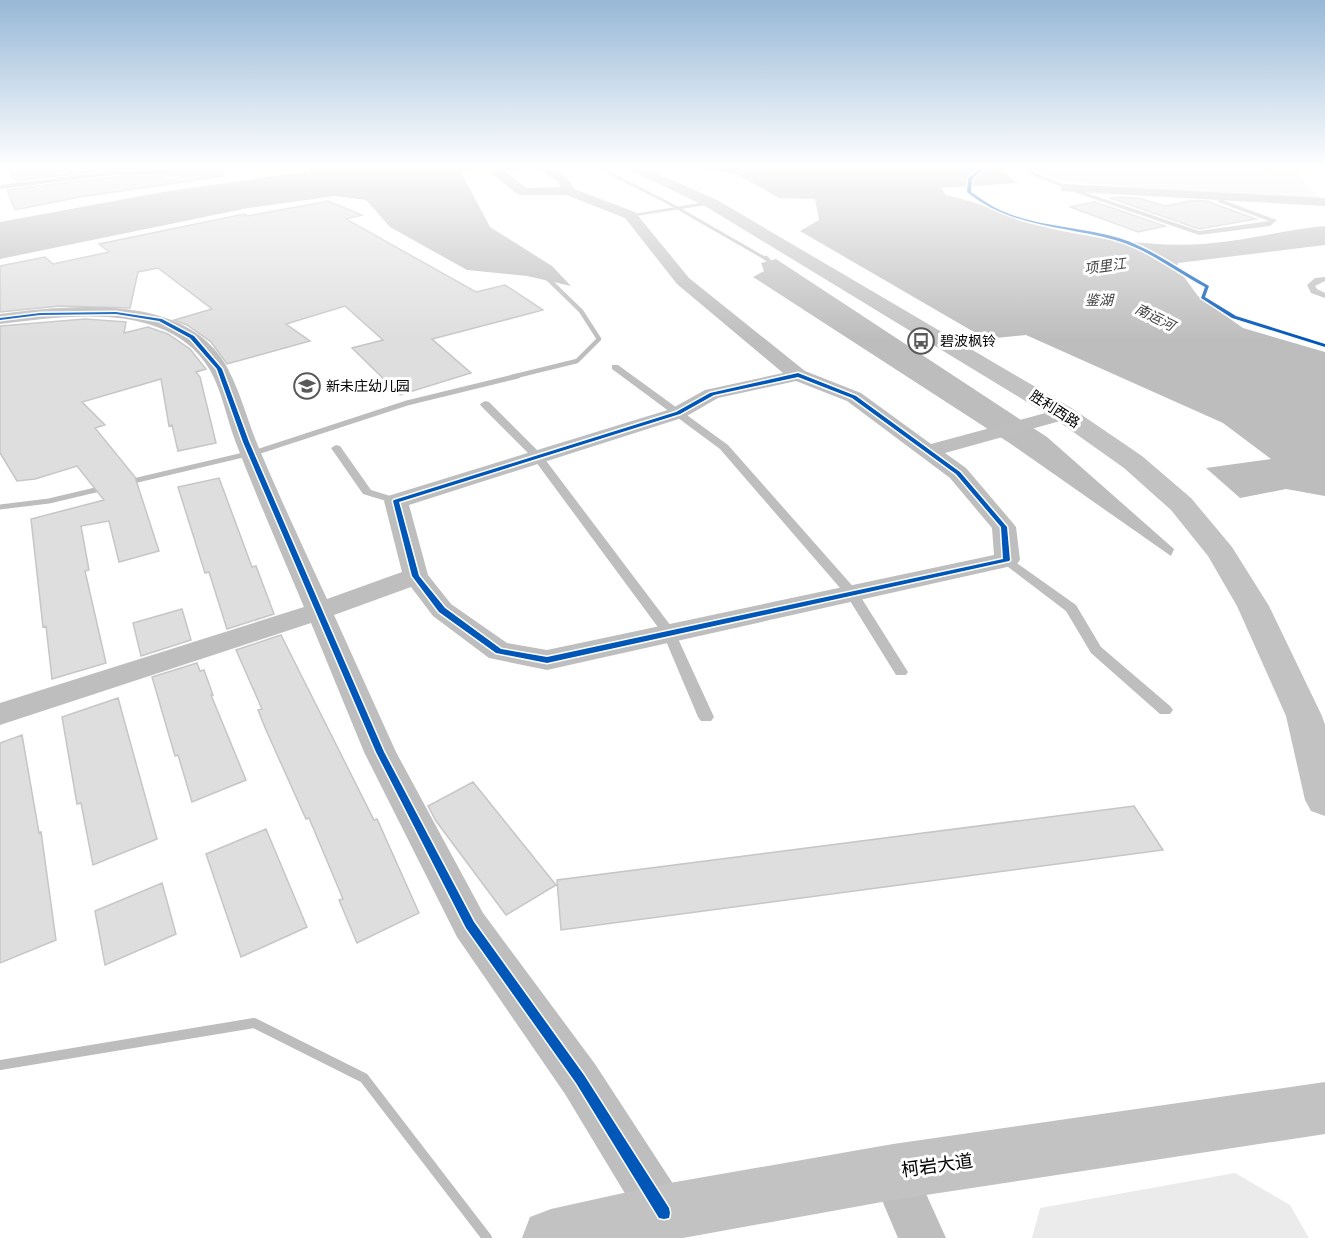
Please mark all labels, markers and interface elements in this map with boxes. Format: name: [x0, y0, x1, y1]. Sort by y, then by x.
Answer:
water label: 项里江: [1083, 254, 1129, 278]
water label: 鉴湖: [1085, 291, 1115, 309]
water label: 南运河: [1132, 299, 1180, 336]
bus stop icon: 碧波枫铃: [906, 326, 936, 356]
place label: 碧波枫铃: [940, 332, 996, 350]
school or university icon: 新未庄幼儿园: [292, 371, 322, 401]
place label: 新未庄幼儿园: [326, 377, 410, 395]
street label: 胜利西路: [1027, 386, 1083, 432]
street label: 柯岩大道: [900, 1148, 974, 1182]

